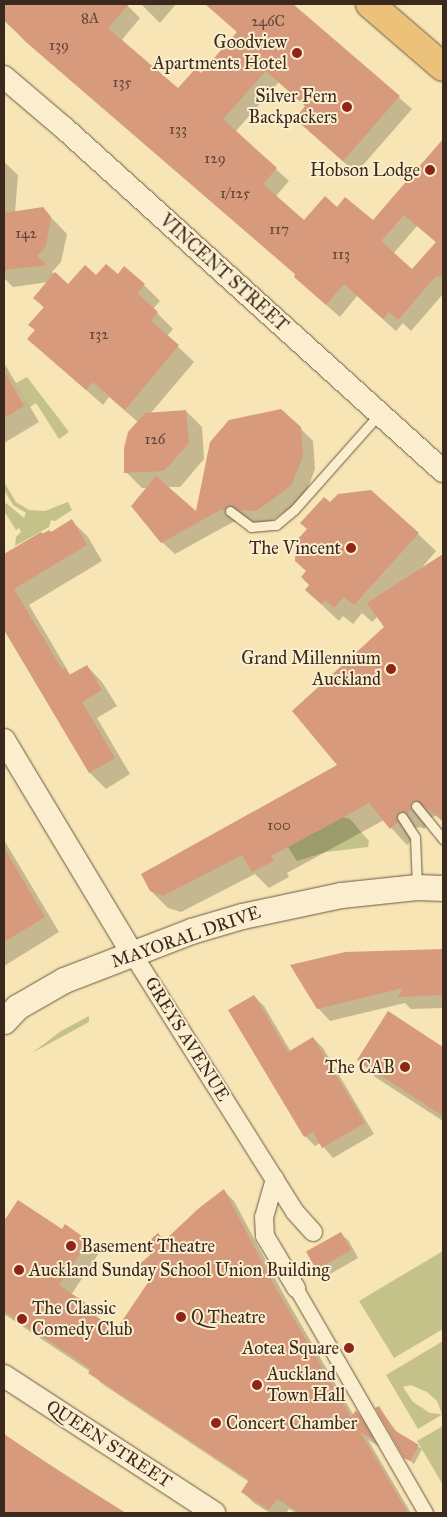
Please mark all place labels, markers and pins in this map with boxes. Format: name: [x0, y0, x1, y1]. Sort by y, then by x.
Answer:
place label: Goodview Apartments Hotel: [153, 32, 287, 74]
marker: Goodview Apartments Hotel: [291, 47, 303, 59]
place label: Silver Fern Backpackers: [248, 86, 337, 128]
marker: Silver Fern Backpackers: [341, 101, 353, 113]
place label: Hobson Lodge: [310, 159, 420, 181]
marker: Hobson Lodge: [424, 164, 436, 176]
place label: The Vincent: [249, 537, 341, 559]
marker: The Vincent: [345, 542, 357, 554]
place label: Grand Millennium Auckland: [241, 648, 381, 691]
marker: Grand Millennium Auckland: [385, 663, 397, 675]
place label: The CAB: [325, 1056, 395, 1078]
marker: The CAB: [399, 1061, 411, 1073]
place label: Basement Theatre: [81, 1235, 215, 1257]
marker: Basement Theatre: [65, 1240, 77, 1252]
place label: Auckland Sunday School Union Building: [29, 1259, 330, 1281]
marker: Auckland Sunday School Union Building: [13, 1264, 25, 1276]
place label: The Classic Comedy Club: [32, 1298, 133, 1340]
place label: Q Theatre: [191, 1306, 265, 1328]
marker: Q Theatre: [175, 1311, 187, 1323]
marker: The Classic Comedy Club: [16, 1313, 28, 1325]
place label: Aotea Square: [242, 1337, 339, 1359]
marker: Aotea Square: [343, 1342, 355, 1354]
place label: Auckland Town Hall: [267, 1364, 345, 1406]
marker: Auckland Town Hall: [251, 1379, 263, 1391]
place label: Concert Chamber: [226, 1412, 357, 1434]
marker: Concert Chamber: [210, 1417, 222, 1429]

